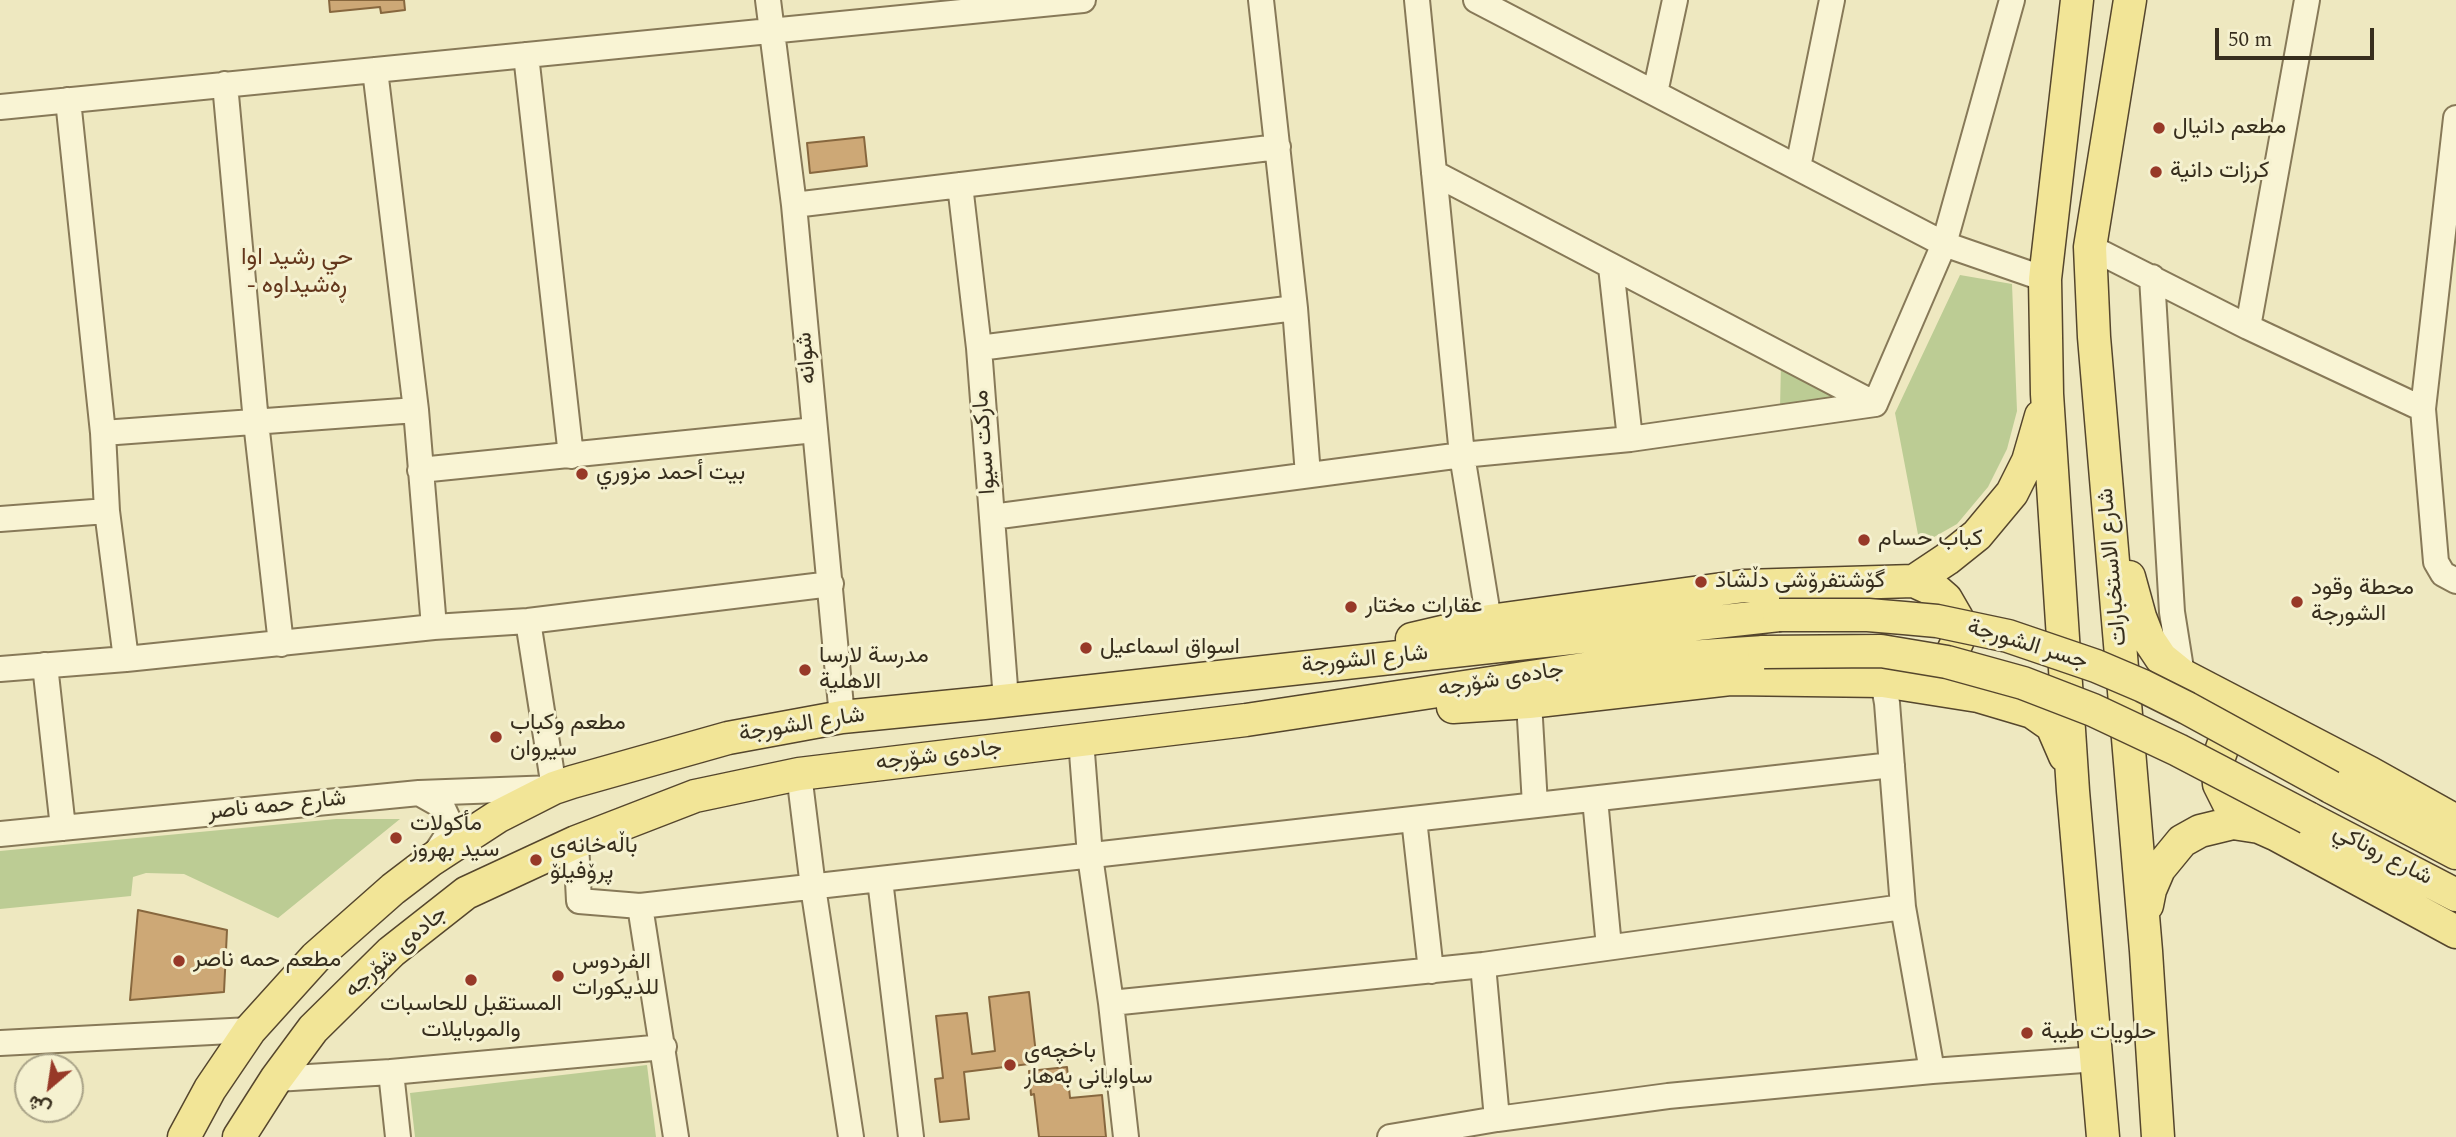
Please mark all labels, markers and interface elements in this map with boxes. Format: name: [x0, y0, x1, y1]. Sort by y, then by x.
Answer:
scale bar: [2218, 14, 2377, 58]
text: 50 m: [2228, 24, 2272, 56]
place label: مطعم دانيال: [2173, 114, 2286, 142]
marker: مطعم دانيال: [2151, 120, 2167, 136]
place label: كرزات دانية: [2170, 158, 2269, 186]
marker: كرزات دانية: [2148, 164, 2164, 180]
district label: حي رشيد اوا - ڕەشیداوە: [241, 245, 353, 301]
street label: شوانە: [792, 331, 824, 385]
street label: مارکت سیوا: [969, 389, 1003, 495]
place label: بيت أحمد مزوري: [596, 460, 745, 488]
marker: بيت أحمد مزوري: [574, 466, 590, 482]
street label: شارع الاستخبارات: [2093, 487, 2135, 647]
place label: كباب حسام: [1878, 526, 1983, 554]
marker: كباب حسام: [1856, 532, 1872, 548]
place label: گۆشتفرۆشی دڵشاد: [1715, 568, 1885, 596]
marker: گۆشتفرۆشی دڵشاد: [1693, 574, 1709, 590]
place label: محطة وقود الشورجة: [2311, 575, 2414, 629]
place label: عقارات مختار: [1365, 593, 1483, 621]
marker: محطة وقود الشورجة: [2289, 594, 2305, 610]
marker: عقارات مختار: [1343, 599, 1359, 615]
street label: جسر الشورجة: [1963, 615, 2091, 677]
place label: اسواق اسماعيل: [1100, 634, 1240, 662]
marker: اسواق اسماعيل: [1078, 640, 1094, 656]
street label: شارع الشورجة: [1300, 641, 1430, 681]
place label: مدرسة لارسا الاهلية: [819, 643, 929, 697]
street label: جادەی شۆرجە: [1436, 657, 1566, 705]
marker: مدرسة لارسا الاهلية: [797, 662, 813, 678]
street label: شارع الشورجة: [737, 702, 867, 750]
place label: مطعم وكباب سيروان: [510, 710, 626, 764]
marker: مطعم وكباب سيروان: [488, 729, 504, 745]
street label: جادەی شۆرجە: [874, 736, 1004, 778]
street label: شارع حمه ناصر: [206, 786, 348, 828]
place label: مأكولات سيد بهروز: [410, 811, 499, 865]
street label: شارع روناكي: [2328, 819, 2436, 893]
marker: مأكولات سيد بهروز: [388, 830, 404, 846]
place label: باڵەخانەی پرۆفیلۆ: [550, 833, 637, 887]
marker: باڵەخانەی پرۆفیلۆ: [528, 852, 544, 868]
street label: جادەی شۆرجە: [340, 901, 454, 1005]
place label: مطعم حمه ناصر: [193, 947, 341, 975]
place label: الفردوس للديكورات: [572, 949, 659, 1003]
marker: مطعم حمه ناصر: [171, 953, 187, 969]
marker: الفردوس للديكورات: [550, 968, 566, 984]
marker: المستقبل للحاسبات والموبايلات: [463, 972, 479, 988]
place label: المستقبل للحاسبات والموبايلات: [380, 991, 562, 1045]
place label: حلويات طيبة: [2041, 1019, 2156, 1047]
marker: حلويات طيبة: [2019, 1025, 2035, 1041]
place label: باخچەی ساوایانی بەهار: [1024, 1038, 1153, 1092]
north arrow: [14, 1053, 84, 1123]
marker: باخچەی ساوایانی بەهار: [1002, 1057, 1018, 1073]
text: ش: [23, 1087, 57, 1123]

